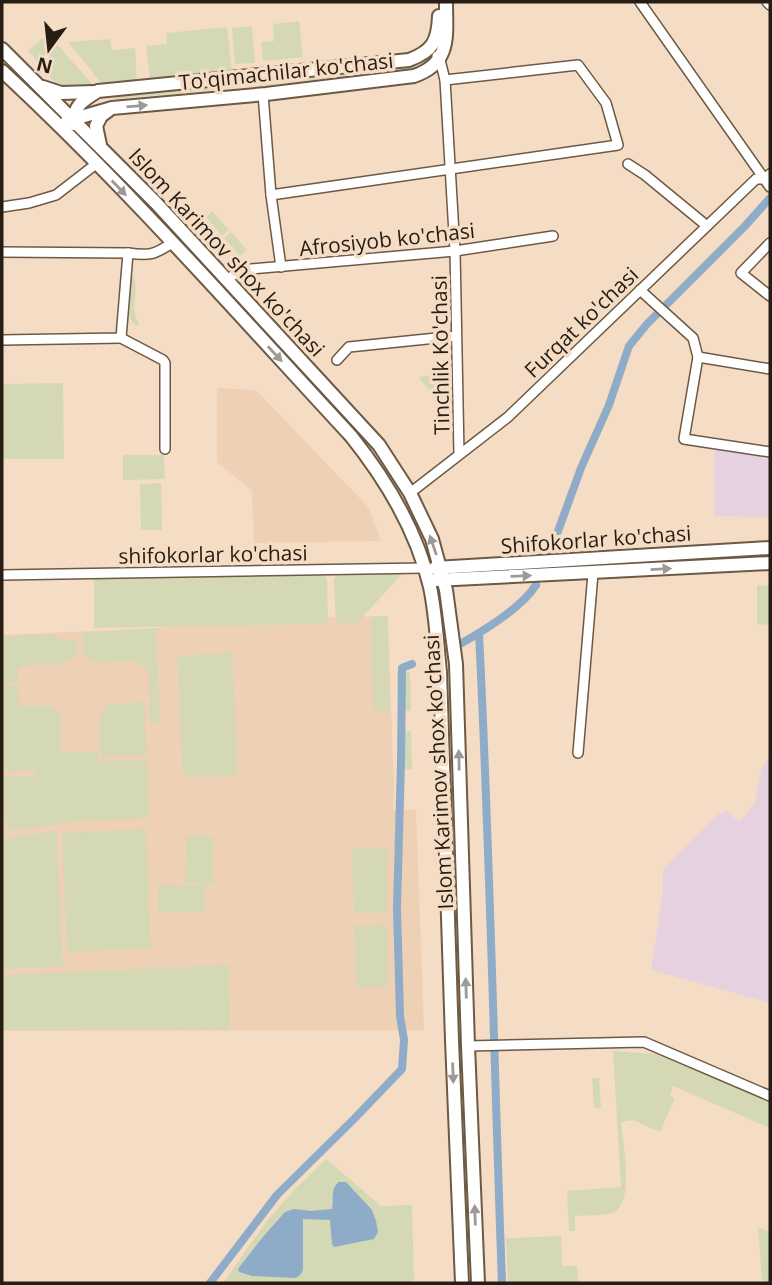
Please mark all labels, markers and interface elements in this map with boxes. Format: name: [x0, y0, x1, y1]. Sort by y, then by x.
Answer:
north arrow: [14, 14, 84, 84]
street label: To'qimachilar ko'chasi: [177, 46, 395, 96]
text: N: [34, 51, 55, 80]
one-way arrow: [126, 100, 148, 111]
street label: Islom Karimov shox ko'chasi: [123, 142, 331, 362]
one-way arrow: [111, 179, 127, 196]
street label: Afrosiyob ko'chasi: [298, 216, 476, 262]
street label: Furqat ko'chasi: [518, 261, 644, 383]
street label: Tinchlik Ko'chasi: [425, 275, 455, 435]
one-way arrow: [267, 345, 283, 363]
street label: Shifokorlar ko'chasi: [500, 518, 692, 560]
one-way arrow: [427, 534, 438, 555]
street label: shifokorlar ko'chasi: [118, 538, 308, 570]
one-way arrow: [651, 564, 673, 575]
one-way arrow: [510, 571, 532, 582]
street label: Islom Karimov shox ko'chasi: [417, 634, 459, 910]
one-way arrow: [453, 749, 465, 771]
one-way arrow: [460, 976, 472, 998]
one-way arrow: [448, 1062, 459, 1084]
one-way arrow: [469, 1204, 480, 1226]

